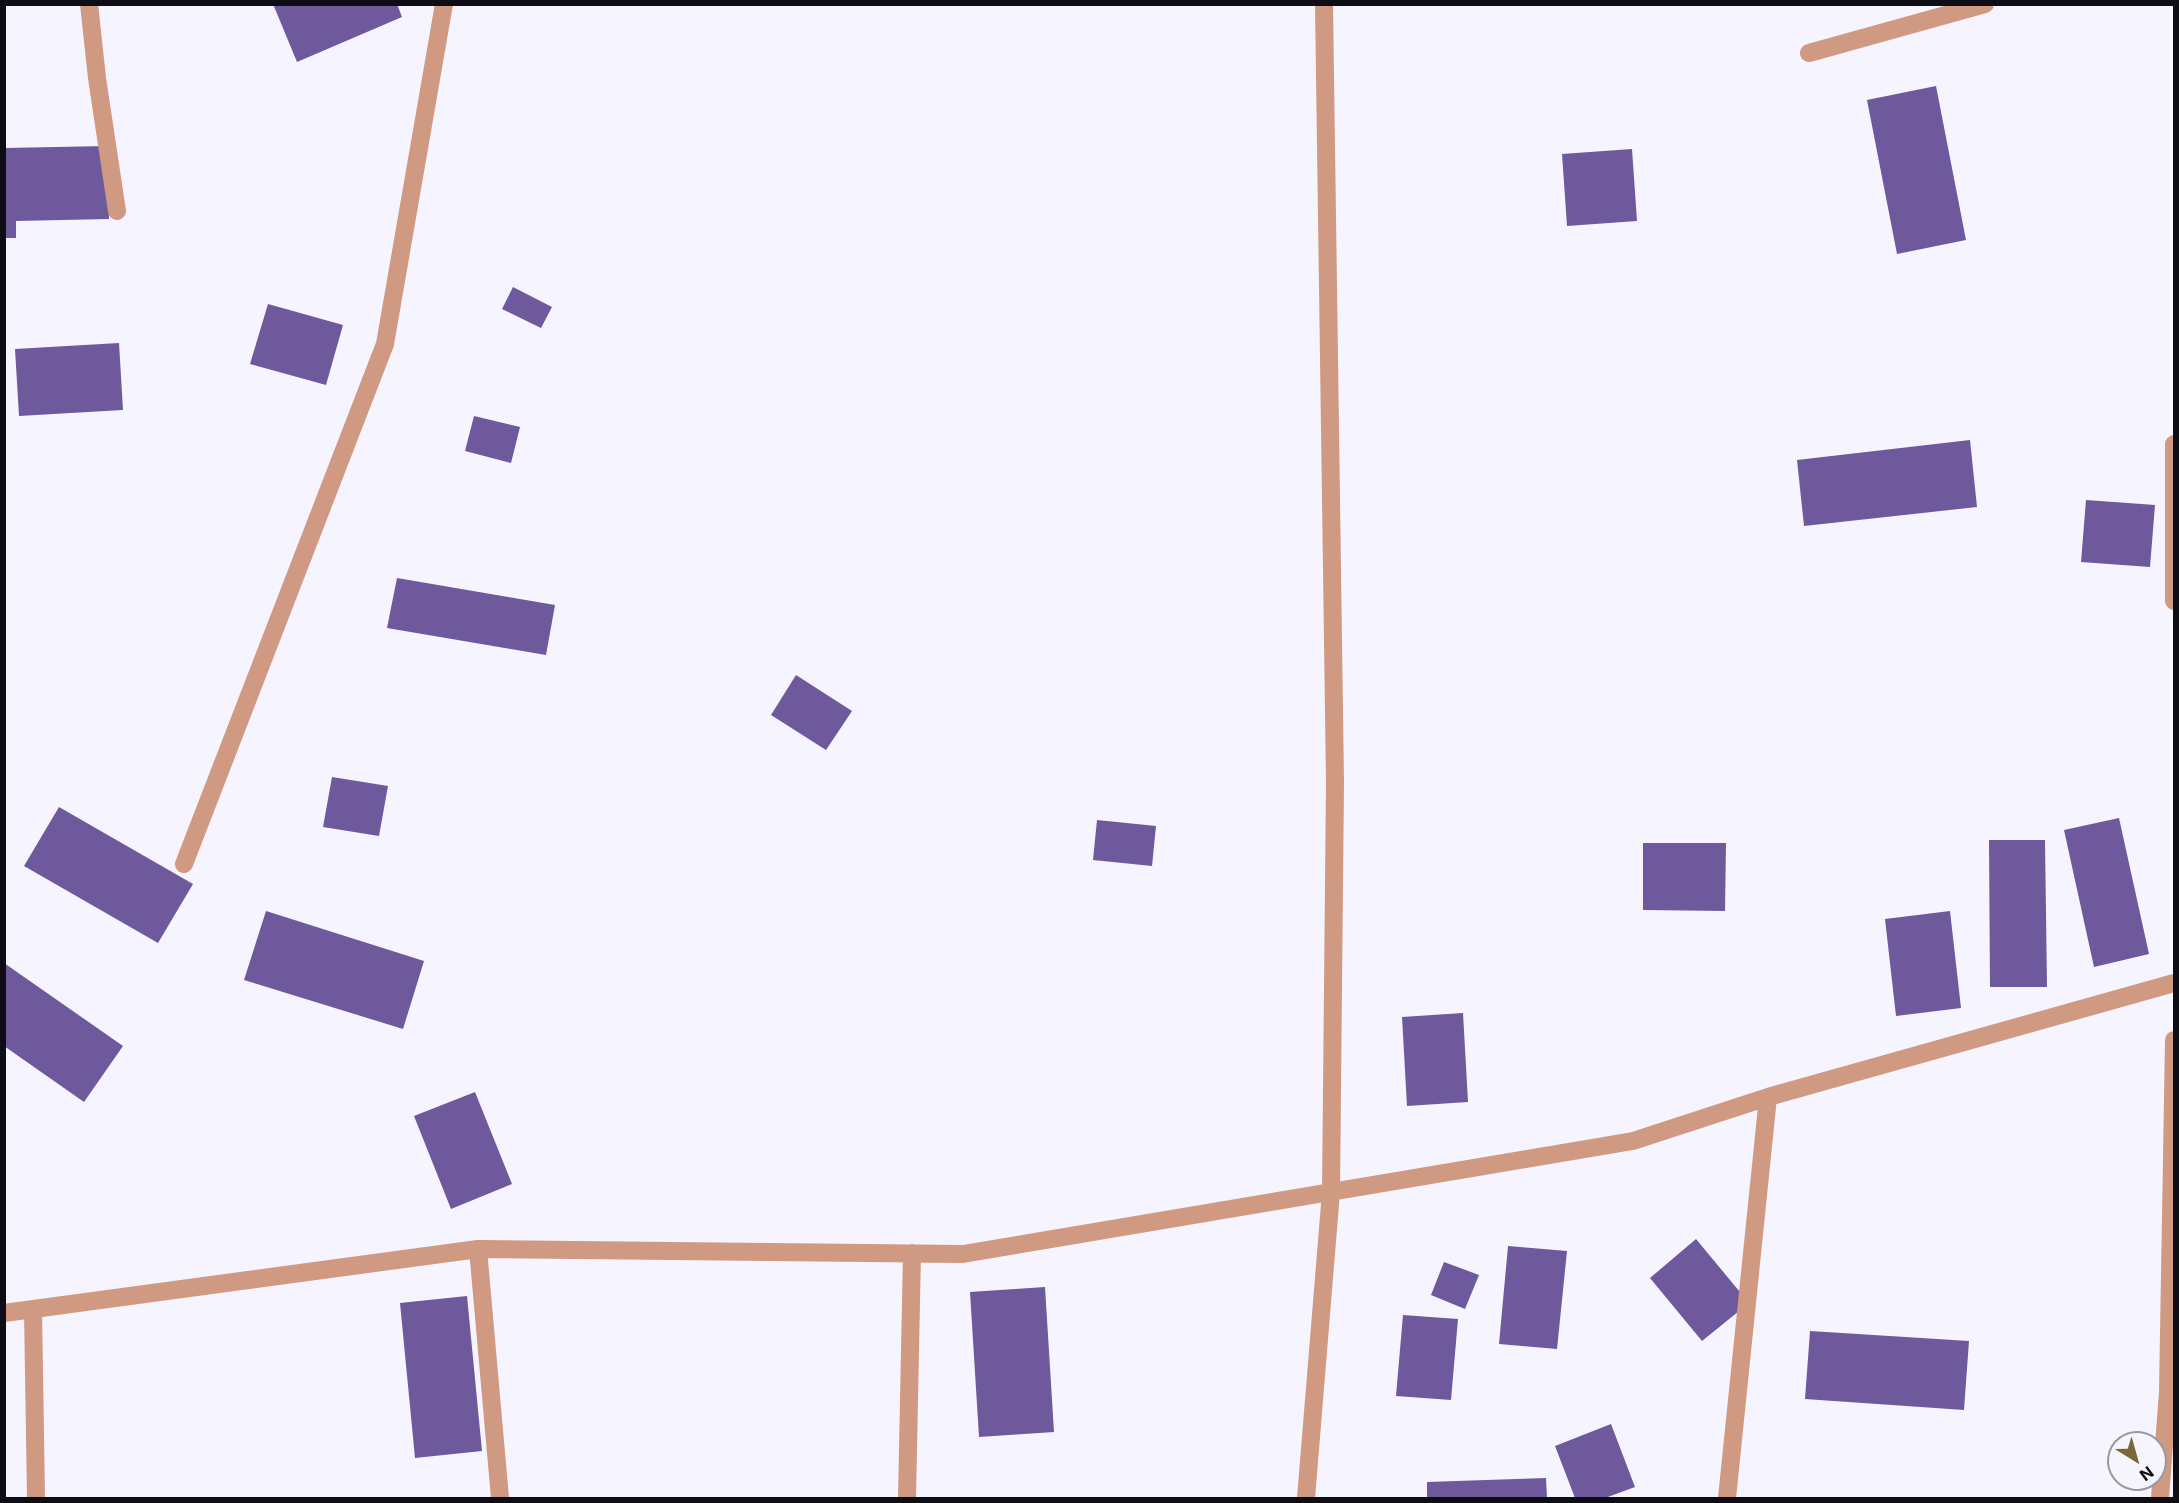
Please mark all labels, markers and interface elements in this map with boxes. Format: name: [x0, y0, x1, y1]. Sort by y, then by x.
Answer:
north arrow: [2107, 1431, 2167, 1491]
text: N: [2136, 1462, 2158, 1485]

